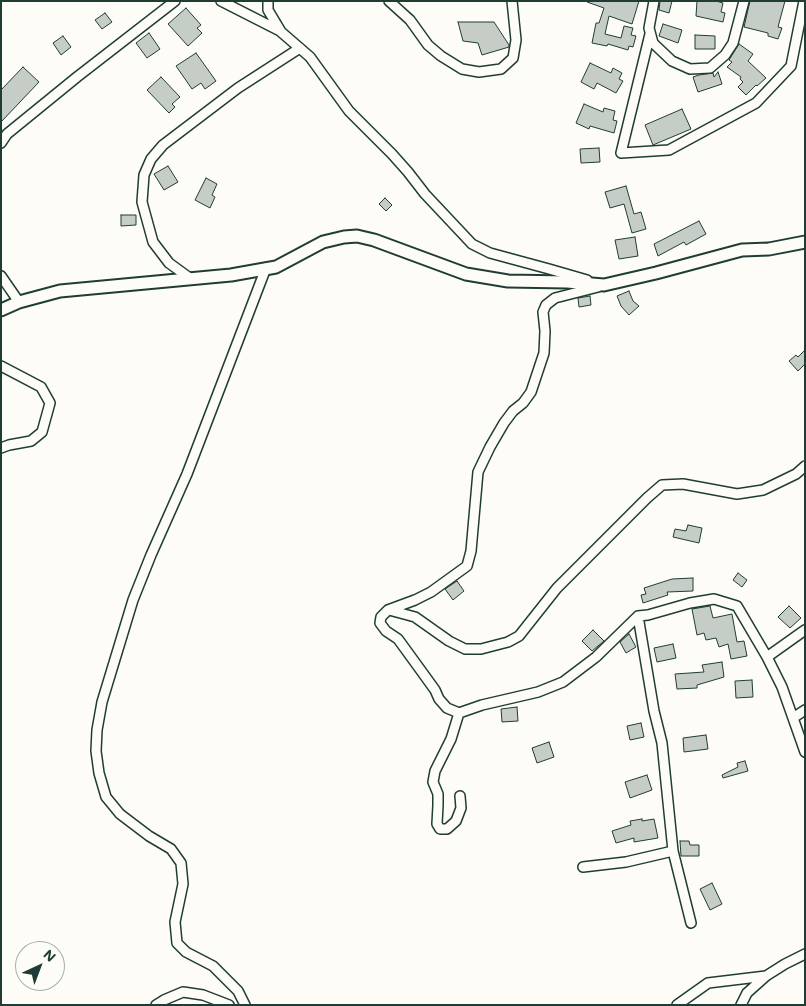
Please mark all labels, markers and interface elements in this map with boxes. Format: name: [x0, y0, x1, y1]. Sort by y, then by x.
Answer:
north arrow: [15, 941, 65, 991]
text: N: [40, 945, 60, 966]

